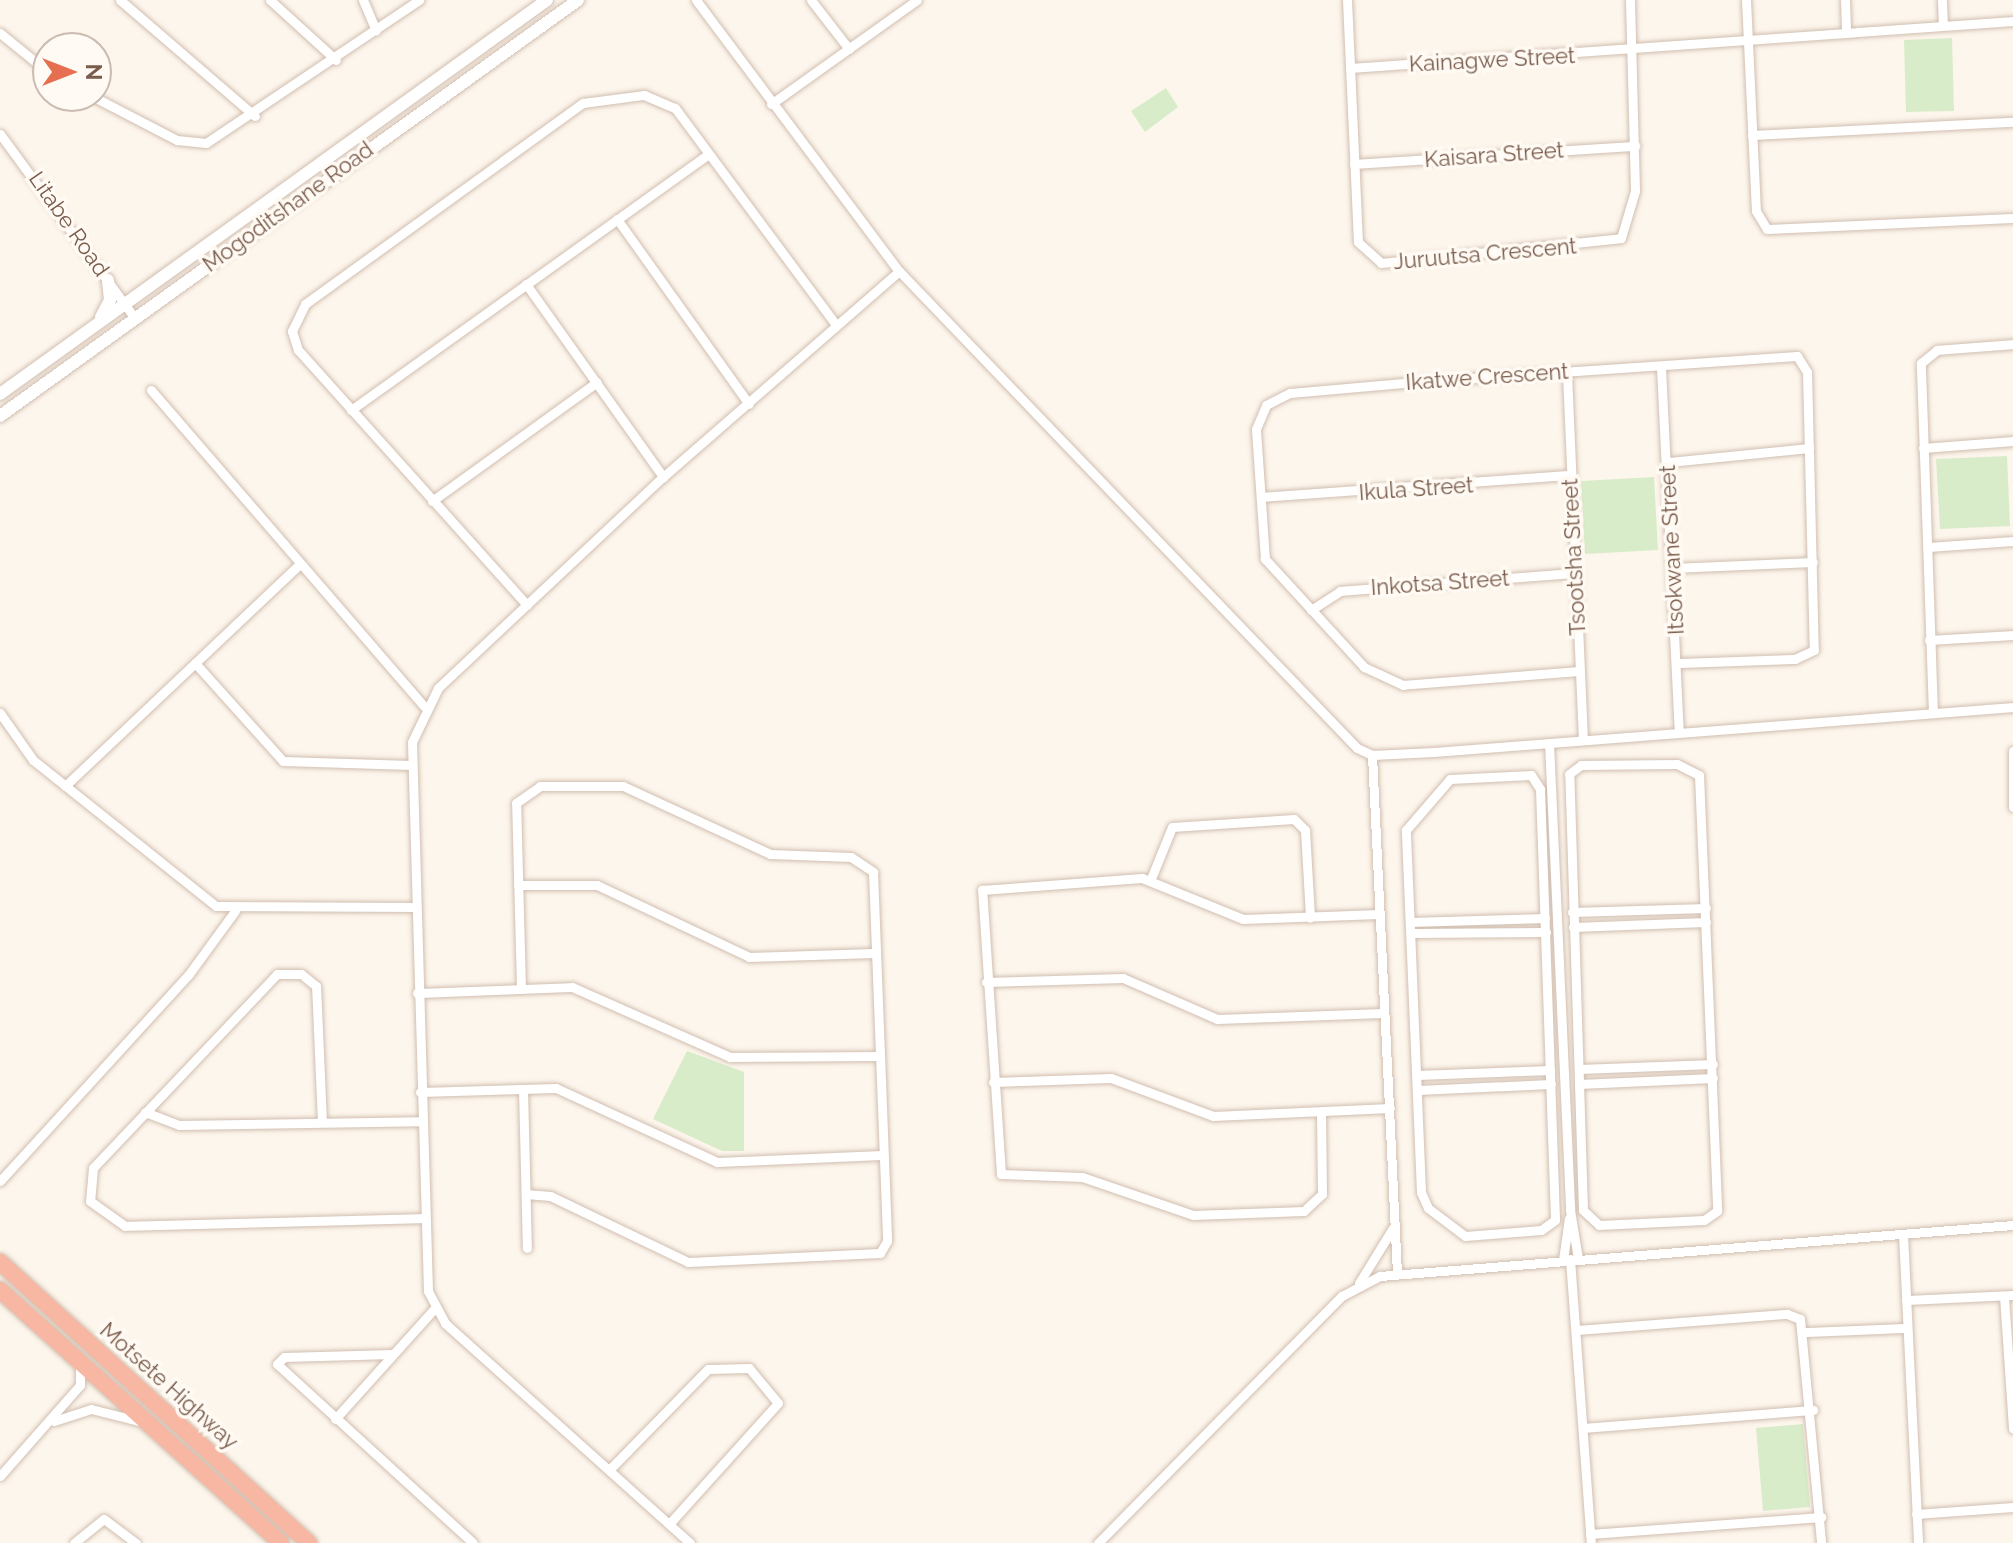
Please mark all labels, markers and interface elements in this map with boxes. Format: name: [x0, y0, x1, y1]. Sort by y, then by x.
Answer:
north arrow: [32, 32, 112, 112]
street label: Kainagwe Street: [1408, 42, 1576, 78]
text: N: [81, 64, 107, 80]
street label: Mogoditshane Road: [198, 136, 378, 278]
street label: Kaisara Street: [1423, 137, 1565, 173]
street label: Litabe Road: [23, 167, 115, 281]
street label: Juruutsa Crescent: [1392, 233, 1578, 275]
street label: Ikatwe Crescent: [1405, 358, 1569, 396]
street label: Itsokwane Street: [1654, 464, 1690, 636]
street label: Ikula Street: [1358, 472, 1474, 506]
street label: Tsootsha Street: [1557, 478, 1591, 636]
street label: Inkotsa Street: [1370, 565, 1510, 601]
street label: Motsete Highway: [94, 1317, 244, 1455]

